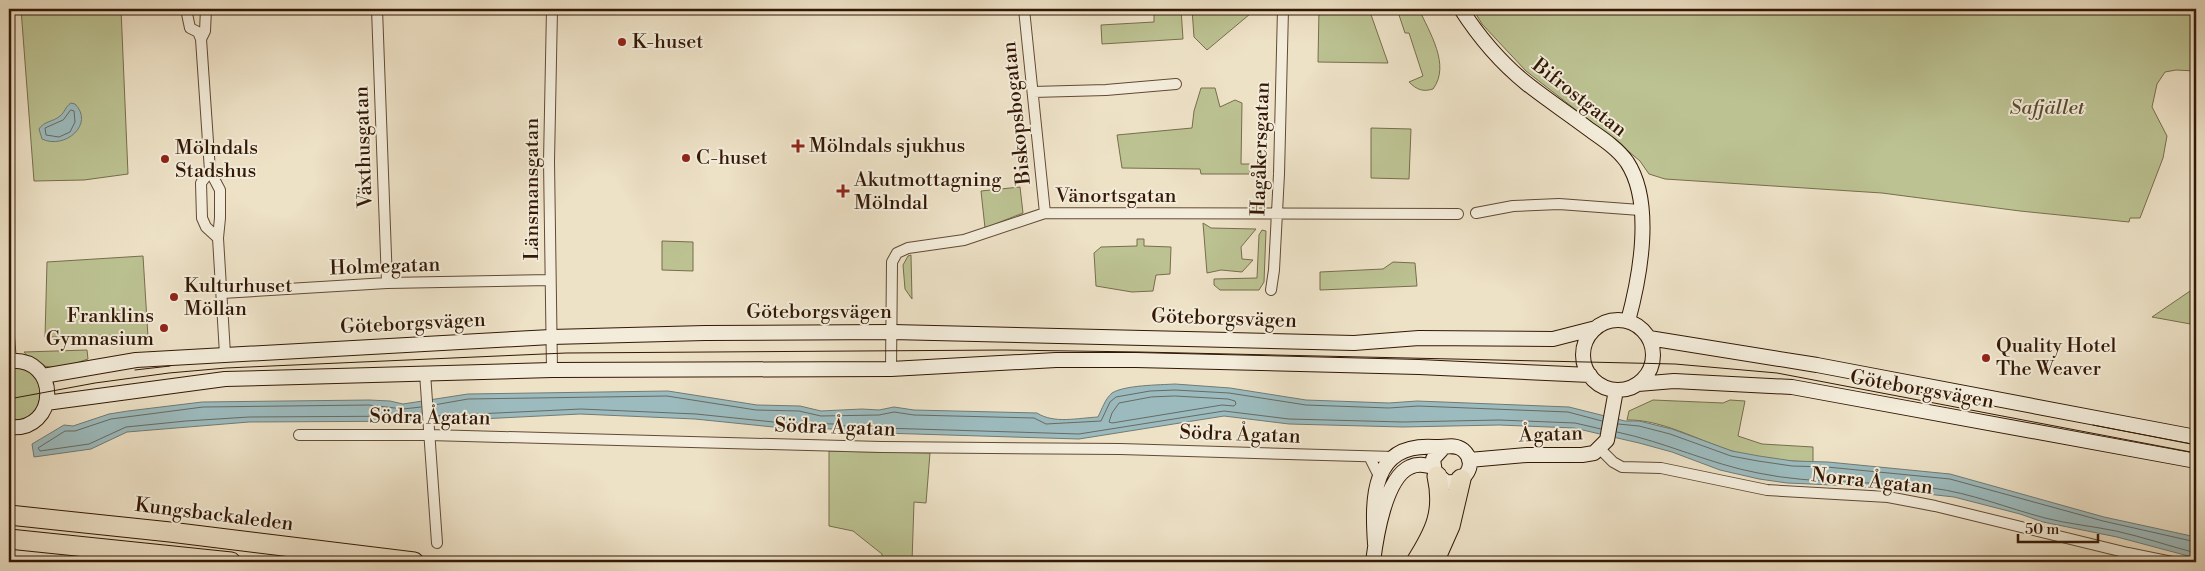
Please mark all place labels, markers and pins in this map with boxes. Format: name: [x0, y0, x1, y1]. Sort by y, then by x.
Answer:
place label: K-huset: [632, 30, 703, 55]
marker: K-huset: [616, 36, 628, 48]
place label: Mölndals sjukhus: [809, 134, 965, 159]
place label: Mölndals Stadshus: [175, 136, 258, 184]
marker: Mölndals sjukhus: [791, 139, 805, 153]
place label: C-huset: [696, 146, 767, 171]
marker: C-huset: [680, 152, 692, 164]
marker: Mölndals Stadshus: [159, 153, 171, 165]
place label: Akutmottagning Mölndal: [853, 168, 1002, 216]
marker: Akutmottagning Mölndal: [836, 184, 850, 198]
place label: Kulturhuset Möllan: [184, 274, 292, 322]
marker: Kulturhuset Möllan: [168, 291, 180, 303]
place label: Franklins Gymnasium: [46, 304, 154, 352]
marker: Franklins Gymnasium: [158, 322, 170, 334]
place label: Quality Hotel The Weaver: [1996, 334, 2116, 382]
marker: Quality Hotel The Weaver: [1980, 352, 1992, 364]

